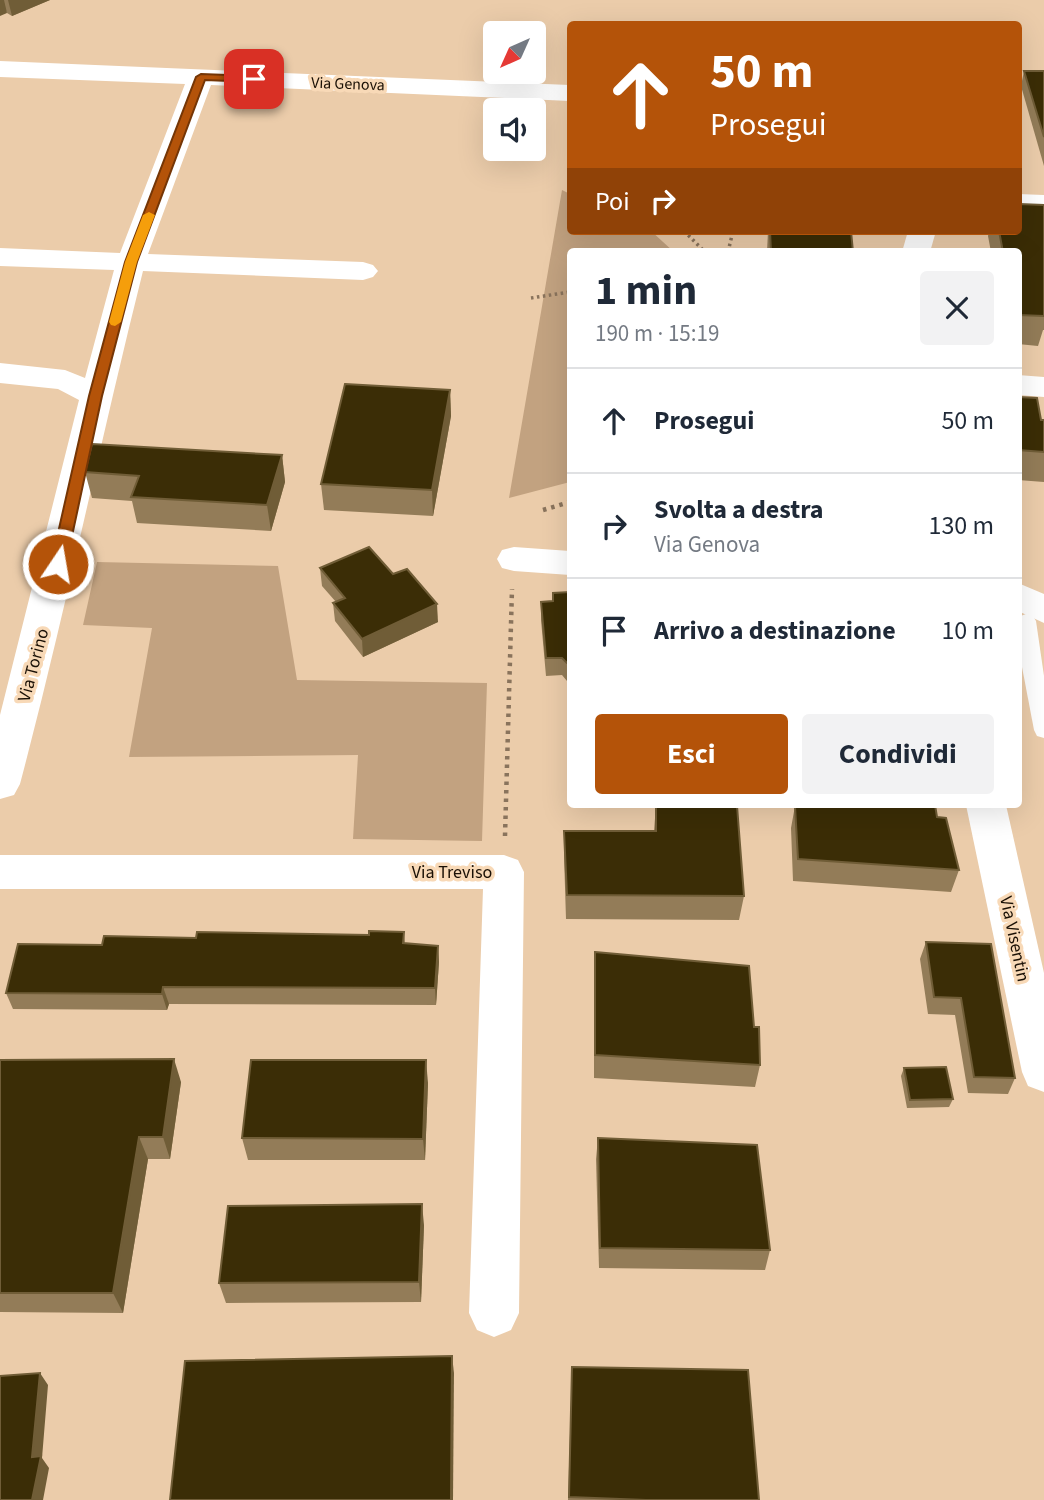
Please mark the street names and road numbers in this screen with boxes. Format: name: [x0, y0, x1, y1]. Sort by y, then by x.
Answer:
street label: Via Genova: [311, 72, 385, 96]
street label: Via Torino: [12, 626, 55, 705]
street label: Via Treviso: [412, 860, 492, 885]
street label: Via Visentin: [993, 894, 1036, 984]

